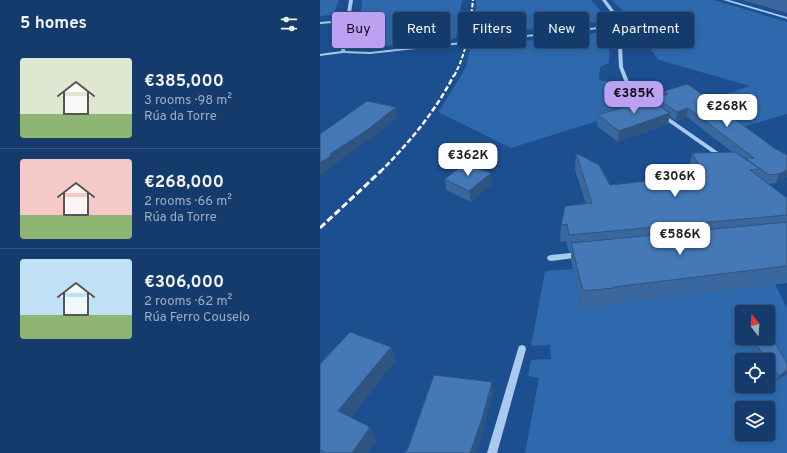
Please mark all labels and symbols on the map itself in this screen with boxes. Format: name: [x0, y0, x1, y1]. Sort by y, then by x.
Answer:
pin: €385K: [606, 81, 662, 115]
pin: €268K: [699, 94, 755, 128]
pin: €362K: [440, 143, 496, 177]
pin: €306K: [647, 164, 703, 198]
pin: €586K: [652, 222, 708, 256]
north arrow: [735, 305, 775, 345]

